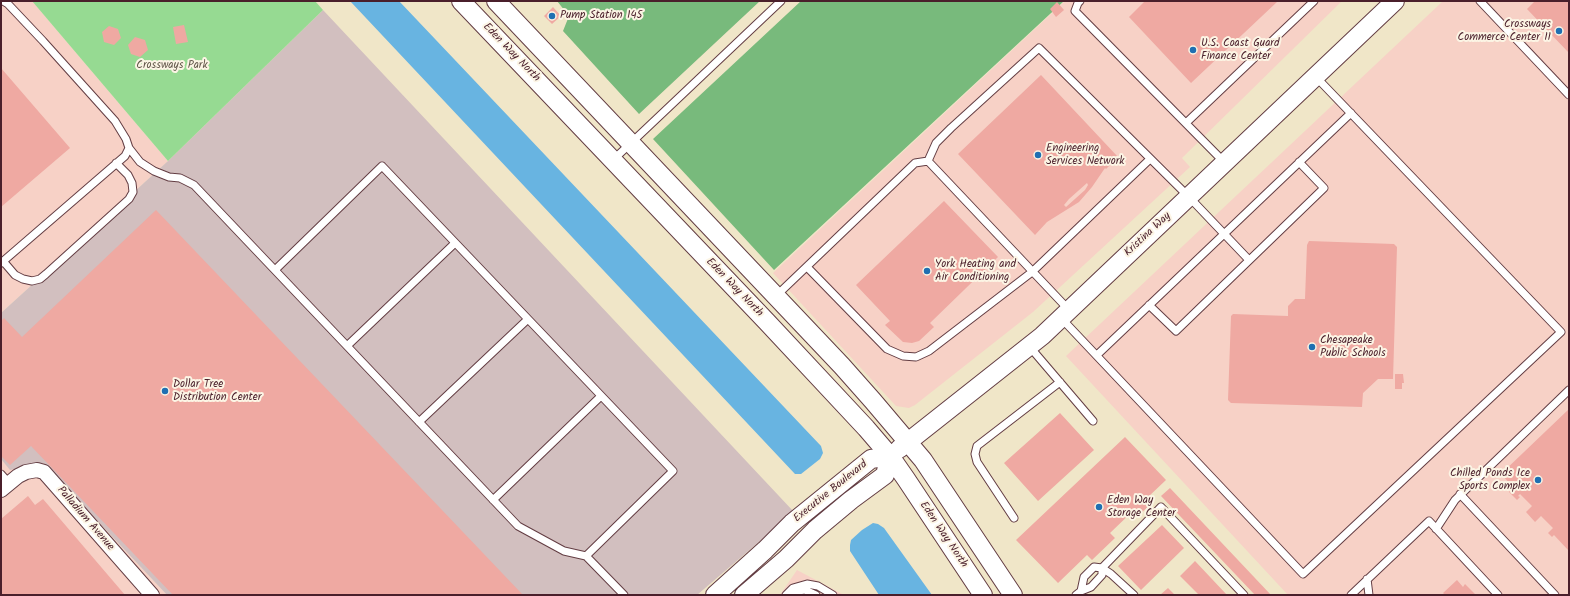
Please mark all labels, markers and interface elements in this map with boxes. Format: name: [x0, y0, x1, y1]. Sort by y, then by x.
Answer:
place label: Pump Station 145: [560, 9, 642, 23]
marker: Pump Station 145: [547, 11, 557, 21]
place label: Crossways Commerce Center II: [1458, 18, 1551, 44]
street label: Eden Way North: [480, 21, 542, 85]
marker: Crossways Commerce Center II: [1554, 26, 1564, 36]
place label: U.S. Coast Guard Finance Center: [1201, 37, 1279, 63]
marker: U.S. Coast Guard Finance Center: [1188, 45, 1198, 55]
park label: Crossways Park: [136, 59, 208, 73]
place label: Engineering Services Network: [1046, 142, 1124, 168]
marker: Engineering Services Network: [1033, 150, 1043, 160]
street label: Kristina Way: [1122, 210, 1174, 260]
street label: Eden Way North: [703, 256, 765, 320]
place label: York Heating and Air Conditioning: [935, 258, 1016, 284]
marker: York Heating and Air Conditioning: [922, 266, 932, 276]
place label: Chesapeake Public Schools: [1320, 334, 1386, 360]
marker: Chesapeake Public Schools: [1307, 342, 1317, 352]
place label: Dollar Tree Distribution Center: [173, 378, 261, 404]
marker: Dollar Tree Distribution Center: [160, 386, 170, 396]
street label: Executive Boulevard: [791, 458, 871, 526]
place label: Chilled Ponds Ice Sports Complex: [1450, 467, 1530, 493]
marker: Chilled Ponds Ice Sports Complex: [1533, 475, 1543, 485]
street label: Palladium Avenue: [54, 484, 116, 554]
place label: Eden Way Storage Center: [1107, 494, 1176, 520]
street label: Eden Way North: [916, 500, 970, 570]
marker: Eden Way Storage Center: [1094, 502, 1104, 512]

